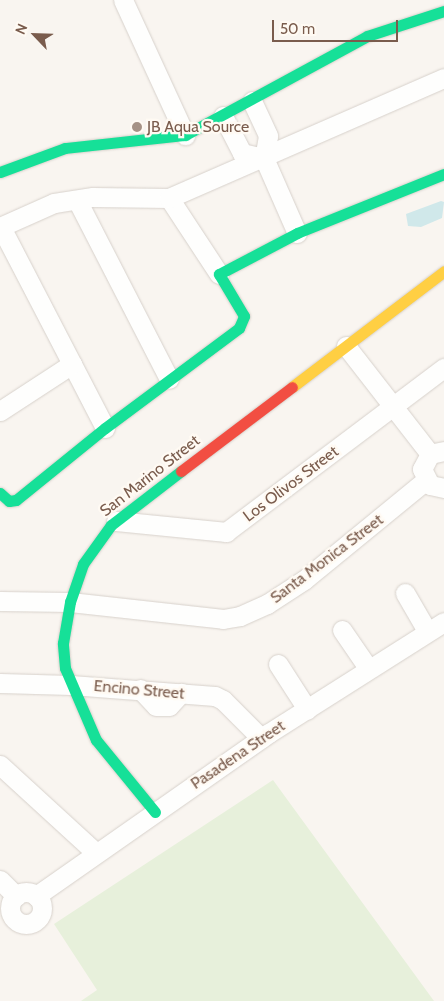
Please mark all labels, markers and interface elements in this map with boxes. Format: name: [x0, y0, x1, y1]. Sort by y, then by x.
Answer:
north arrow: [10, 10, 60, 60]
scale bar: [274, 10, 400, 42]
text: 50 m: [280, 20, 315, 38]
text: N: [11, 21, 32, 37]
place label: JB Aqua Source: [147, 117, 249, 137]
marker: JB Aqua Source: [131, 121, 143, 133]
street label: San Marino Street: [96, 431, 204, 521]
street label: Los Olivos Street: [240, 442, 342, 526]
street label: Santa Monica Street: [267, 510, 387, 608]
street label: Encino Street: [93, 676, 185, 704]
street label: Pasadena Street: [187, 716, 289, 794]

